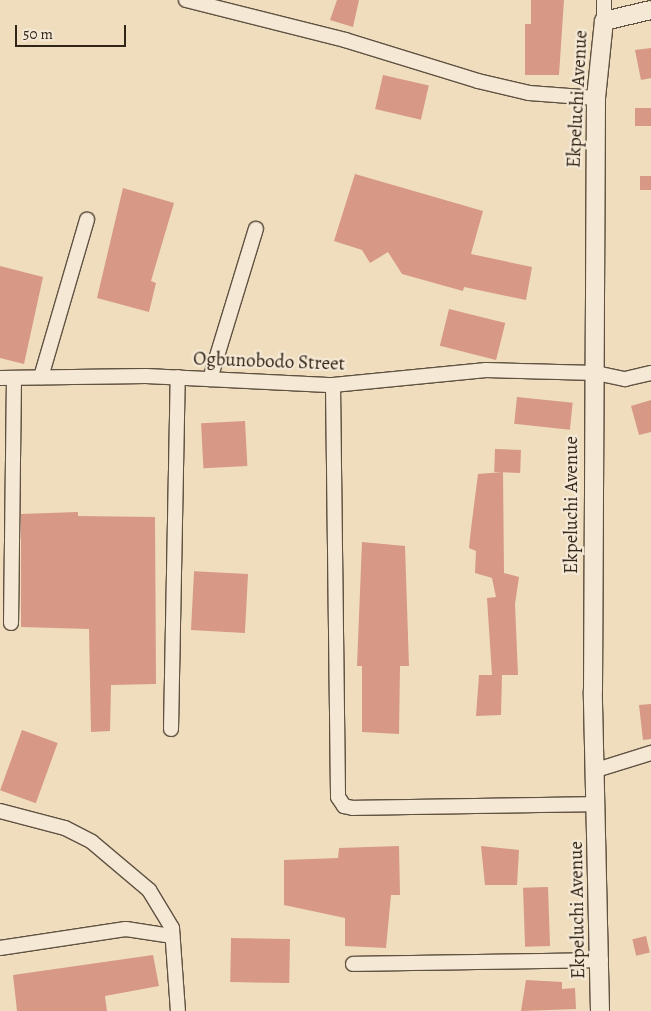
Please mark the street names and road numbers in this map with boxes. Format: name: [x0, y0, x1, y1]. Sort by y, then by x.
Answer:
street label: Ekpeluchi Avenue: [563, 29, 593, 169]
street label: Ogbunobodo Street: [193, 348, 345, 376]
street label: Ekpeluchi Avenue: [561, 436, 583, 574]
street label: Ekpeluchi Avenue: [565, 841, 591, 979]

